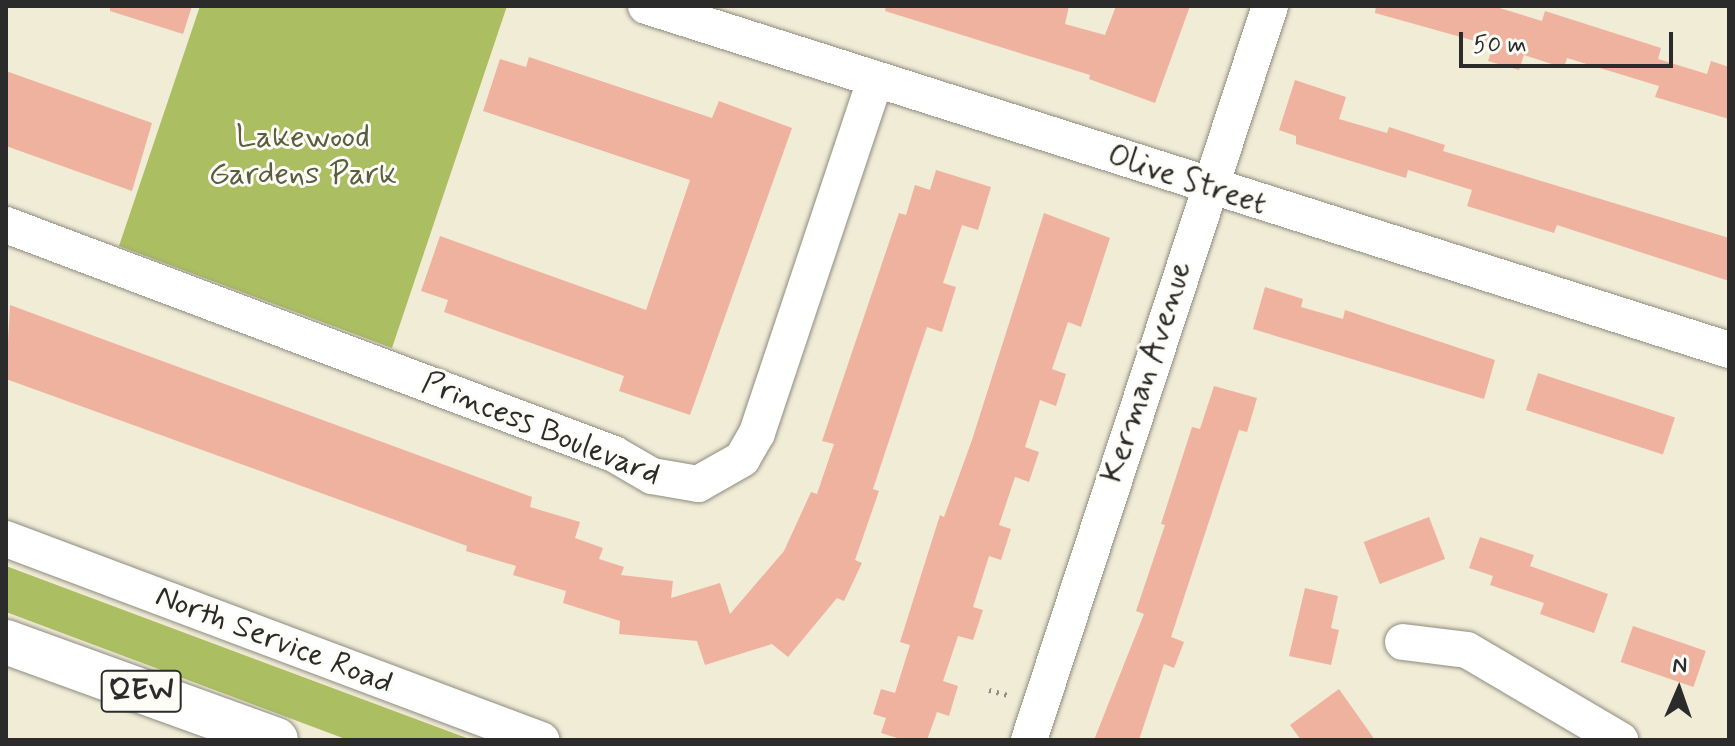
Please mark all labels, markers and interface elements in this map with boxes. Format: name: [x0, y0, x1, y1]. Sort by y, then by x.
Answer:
scale bar: [1463, 16, 1677, 66]
text: 50 m: [1473, 30, 1527, 61]
park label: Lakewood Gardens Park: [212, 119, 394, 194]
street label: Olive Street: [1100, 135, 1274, 225]
street label: Kerman Avenue: [1094, 258, 1200, 486]
street label: Princess Boulevard: [416, 364, 666, 494]
street label: North Service Road: [150, 577, 398, 703]
north arrow: [1639, 650, 1719, 730]
text: N: [1672, 652, 1688, 680]
road number: QEW: [99, 665, 183, 717]

